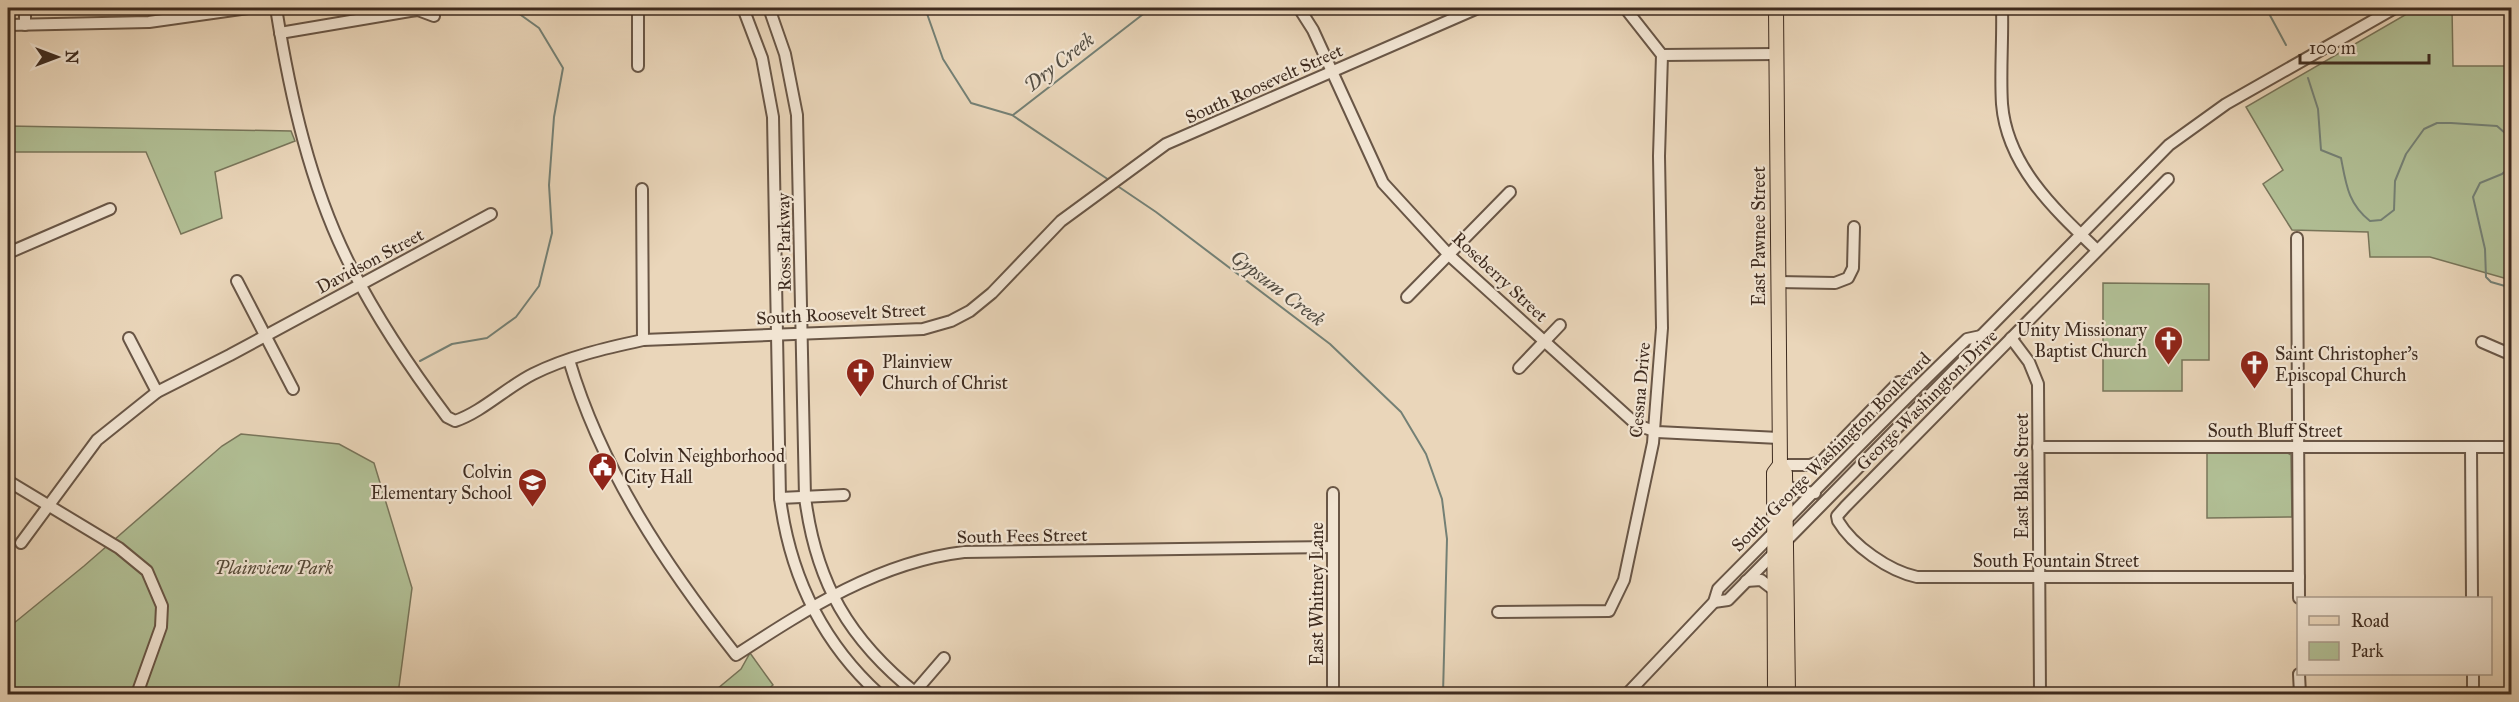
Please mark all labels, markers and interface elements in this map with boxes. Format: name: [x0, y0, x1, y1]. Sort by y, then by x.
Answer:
north arrow: [27, 27, 87, 87]
water label: Dry Creek: [1019, 27, 1099, 97]
scale bar: [2300, 27, 2429, 65]
text: 100 m: [2309, 37, 2356, 59]
street label: South Roosevelt Street: [1182, 39, 1347, 129]
text: N: [62, 50, 81, 64]
street label: East Pawnee Street: [1748, 165, 1770, 306]
street label: Ross Parkway: [772, 192, 796, 292]
street label: Davidson Street: [313, 223, 428, 298]
street label: Roseberry Street: [1448, 227, 1553, 327]
water label: Gypsum Creek: [1225, 245, 1330, 332]
street label: South Roosevelt Street: [756, 299, 927, 329]
place label: Unity Missionary Baptist Church: [2017, 319, 2148, 362]
church icon: Unity Missionary Baptist Church: [2152, 324, 2184, 366]
street label: George Washington Drive: [1852, 325, 2003, 476]
street label: Cessna Drive: [1625, 341, 1655, 439]
place label: Saint Christopher's Episcopal Church: [2275, 343, 2418, 386]
street label: South George Washington Boulevard: [1727, 348, 1936, 557]
church icon: Saint Christopher's Episcopal Church: [2238, 348, 2270, 390]
place label: Plainview Church of Christ: [882, 351, 1009, 394]
church icon: Plainview Church of Christ: [845, 356, 877, 398]
street label: East Blake Street: [2011, 412, 2033, 539]
street label: South Bluff Street: [2207, 420, 2343, 442]
place label: Colvin Neighborhood City Hall: [624, 445, 785, 488]
public building icon: Colvin Neighborhood City Hall: [587, 450, 619, 492]
place label: Colvin Elementary School: [370, 461, 512, 504]
school or university icon: Colvin Elementary School: [517, 466, 549, 508]
street label: East Whitney Lane: [1306, 522, 1328, 666]
street label: South Fees Street: [956, 524, 1088, 548]
street label: South Fountain Street: [1973, 550, 2140, 572]
park label: Plainview Park: [215, 557, 333, 579]
legend: [2297, 597, 2492, 675]
text: Road: [2351, 610, 2389, 632]
text: Park: [2351, 640, 2384, 662]

